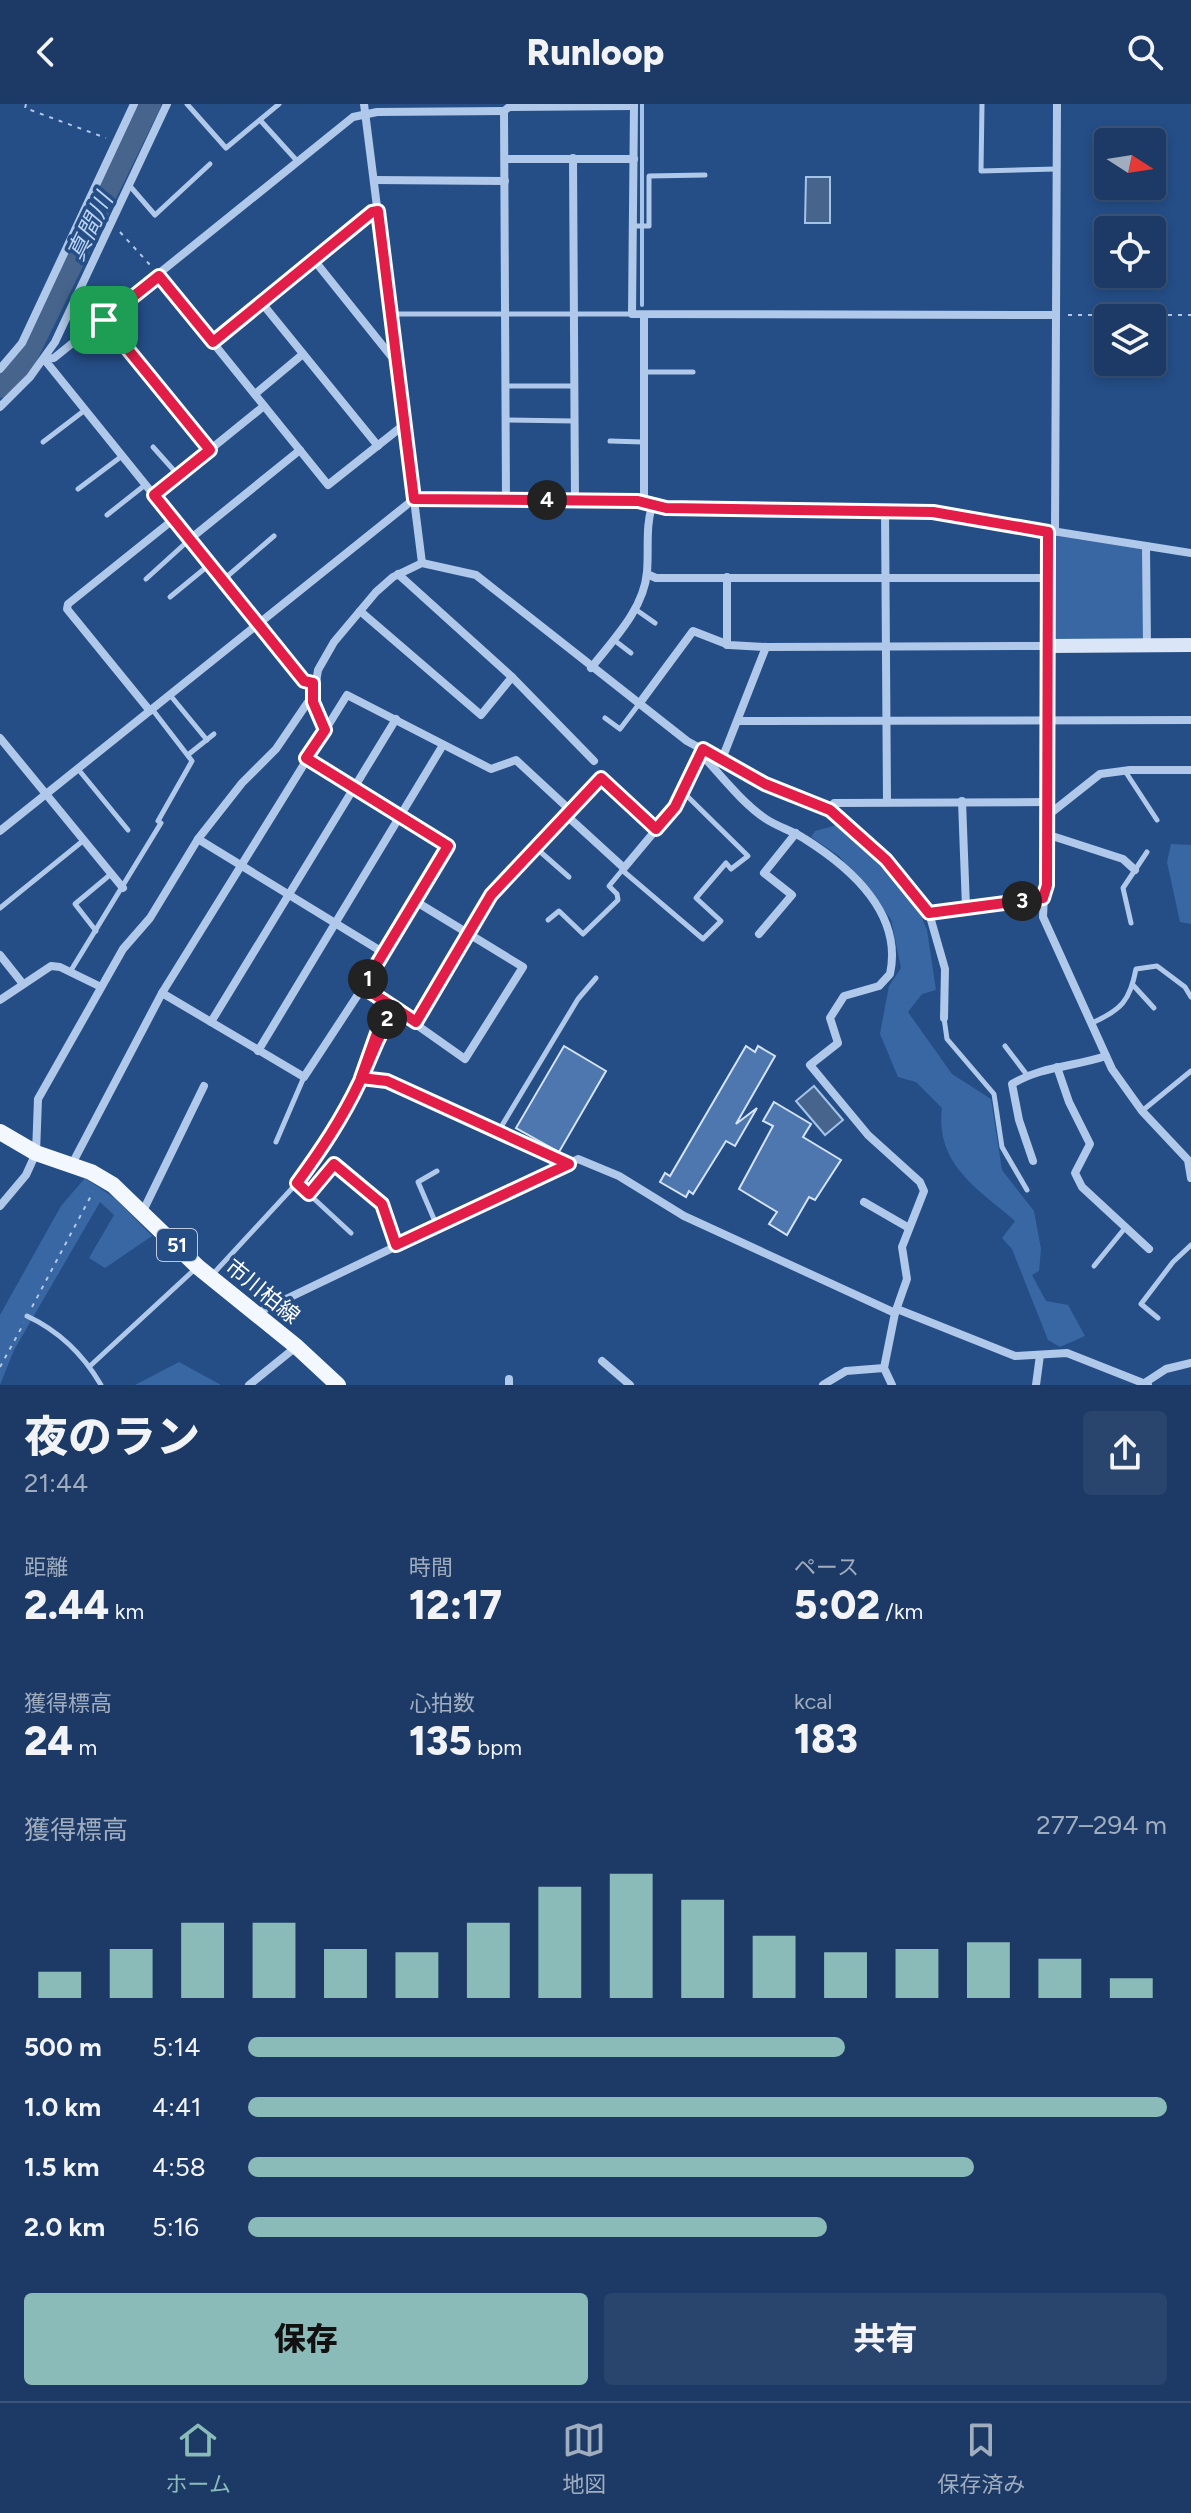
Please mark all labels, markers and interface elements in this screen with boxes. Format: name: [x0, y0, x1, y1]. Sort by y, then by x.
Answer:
icon: back: [24, 30, 68, 74]
icon: search: [1123, 30, 1167, 74]
text: Runloop: [527, 31, 664, 74]
north arrow: [1094, 128, 1166, 200]
map controls: [1094, 128, 1166, 376]
water label: 真間川: [61, 185, 120, 265]
button: locate: [1094, 216, 1166, 288]
pin: [70, 286, 138, 354]
icon: arrive: [82, 298, 126, 342]
button: layers: [1094, 304, 1166, 376]
pin: 4: [527, 480, 567, 520]
text: 4: [540, 486, 554, 513]
pin: 3: [1002, 881, 1042, 921]
text: 3: [1016, 887, 1028, 914]
pin: 1: [348, 959, 388, 999]
text: 1: [363, 965, 373, 992]
pin: 2: [367, 999, 407, 1039]
text: 2: [381, 1005, 393, 1032]
road number: 51: [157, 1229, 197, 1261]
street label: 市川柏線: [220, 1253, 305, 1330]
text: 夜のラン: [24, 1410, 200, 1463]
button: share: [1083, 1411, 1167, 1495]
text: 21:44: [24, 1467, 88, 1499]
text: 距離: [24, 1554, 68, 1581]
text: 時間: [409, 1554, 453, 1581]
text: ペース: [794, 1554, 859, 1581]
text: 2.44: [24, 1581, 109, 1629]
text: 12:17: [409, 1581, 502, 1629]
text: 5:02: [794, 1581, 880, 1629]
text: km: [109, 1598, 144, 1625]
text: /km: [880, 1598, 923, 1625]
text: kcal: [794, 1688, 832, 1715]
text: 獲得標高: [24, 1690, 112, 1717]
text: 心拍数: [409, 1690, 475, 1717]
text: 183: [794, 1715, 858, 1763]
text: 24: [24, 1717, 73, 1765]
text: 135: [409, 1717, 472, 1765]
text: m: [73, 1734, 97, 1761]
text: bpm: [472, 1734, 522, 1761]
text: 277–294 m: [1036, 1809, 1167, 1841]
text: 獲得標高: [24, 1814, 128, 1846]
text: 500 m: [24, 2031, 102, 2063]
text: 5:14: [152, 2031, 200, 2063]
text: 1.0 km: [24, 2091, 101, 2123]
text: 4:41: [152, 2091, 202, 2123]
text: 1.5 km: [24, 2151, 99, 2183]
text: 4:58: [152, 2151, 206, 2183]
text: 2.0 km: [24, 2211, 105, 2243]
text: 5:16: [152, 2211, 199, 2243]
button: 保存: [24, 2293, 588, 2385]
button: 共有: [604, 2293, 1167, 2385]
tab: ホーム: [166, 2418, 231, 2498]
tab: 地図: [562, 2418, 606, 2498]
tab: 保存済み: [937, 2418, 1025, 2498]

